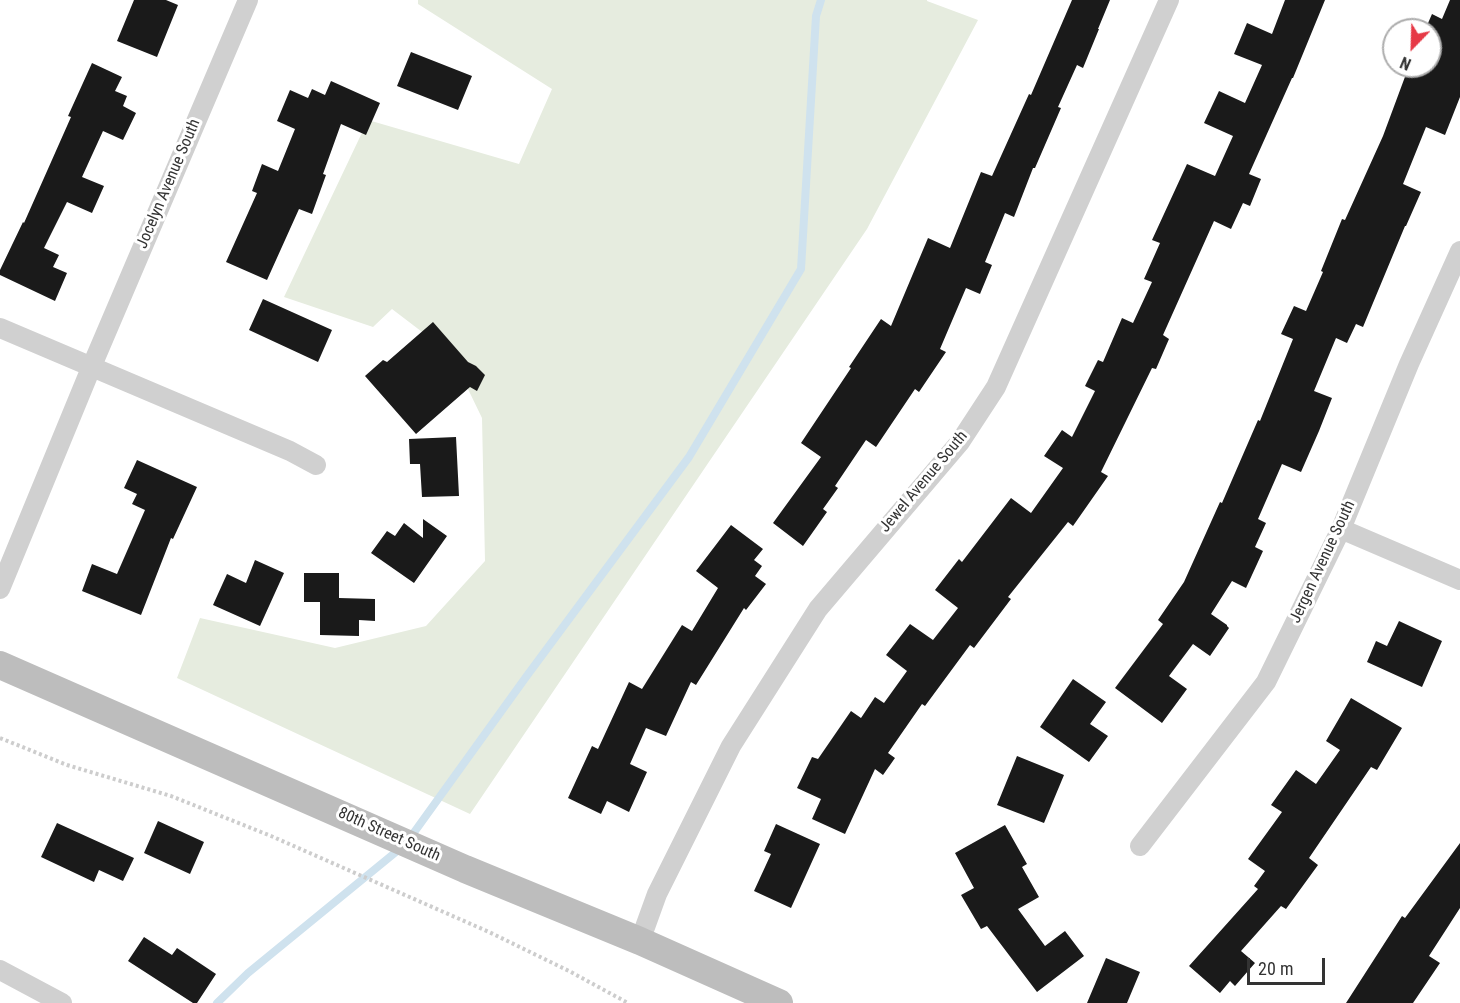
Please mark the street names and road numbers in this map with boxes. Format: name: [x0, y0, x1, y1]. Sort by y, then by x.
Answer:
street label: Jocelyn Avenue South: [133, 116, 205, 252]
street label: Jewel Avenue South: [876, 427, 972, 537]
street label: Jergen Avenue South: [1286, 498, 1360, 626]
street label: 80th Street South: [335, 804, 443, 866]

